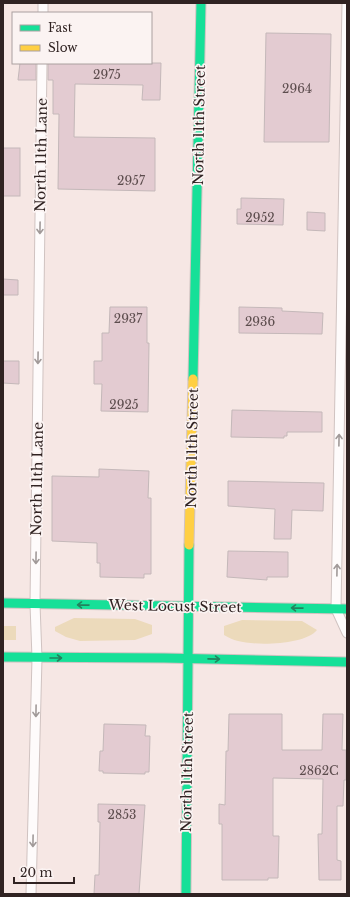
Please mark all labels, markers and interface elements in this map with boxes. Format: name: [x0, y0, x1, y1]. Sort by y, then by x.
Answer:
legend: [12, 12, 152, 64]
text: Fast: [48, 20, 73, 35]
text: Slow: [48, 40, 78, 55]
street label: North 11th Street: [189, 64, 209, 185]
house number: 2975: [93, 67, 121, 82]
house number: 2964: [282, 81, 312, 96]
street label: North 11th Lane: [31, 98, 51, 212]
house number: 2957: [117, 173, 146, 188]
house number: 2952: [245, 210, 275, 225]
one-way arrow: [36, 221, 44, 234]
house number: 2937: [114, 311, 143, 326]
house number: 2936: [245, 314, 275, 329]
one-way arrow: [35, 351, 42, 364]
street label: North 11th Street: [182, 387, 202, 508]
house number: 2925: [109, 397, 139, 412]
street label: North 11th Lane: [27, 422, 47, 536]
one-way arrow: [335, 434, 343, 447]
one-way arrow: [32, 551, 40, 564]
one-way arrow: [333, 564, 341, 577]
street label: West Locust Street: [107, 596, 242, 616]
one-way arrow: [77, 601, 90, 608]
one-way arrow: [291, 604, 304, 612]
one-way arrow: [49, 654, 62, 662]
one-way arrow: [207, 655, 220, 663]
one-way arrow: [32, 704, 39, 717]
street label: North 11th Street: [177, 711, 197, 832]
house number: 2862C: [299, 763, 339, 778]
house number: 2853: [108, 807, 136, 822]
one-way arrow: [29, 834, 36, 847]
scale bar: [14, 859, 74, 885]
text: 20 m: [20, 865, 52, 880]

